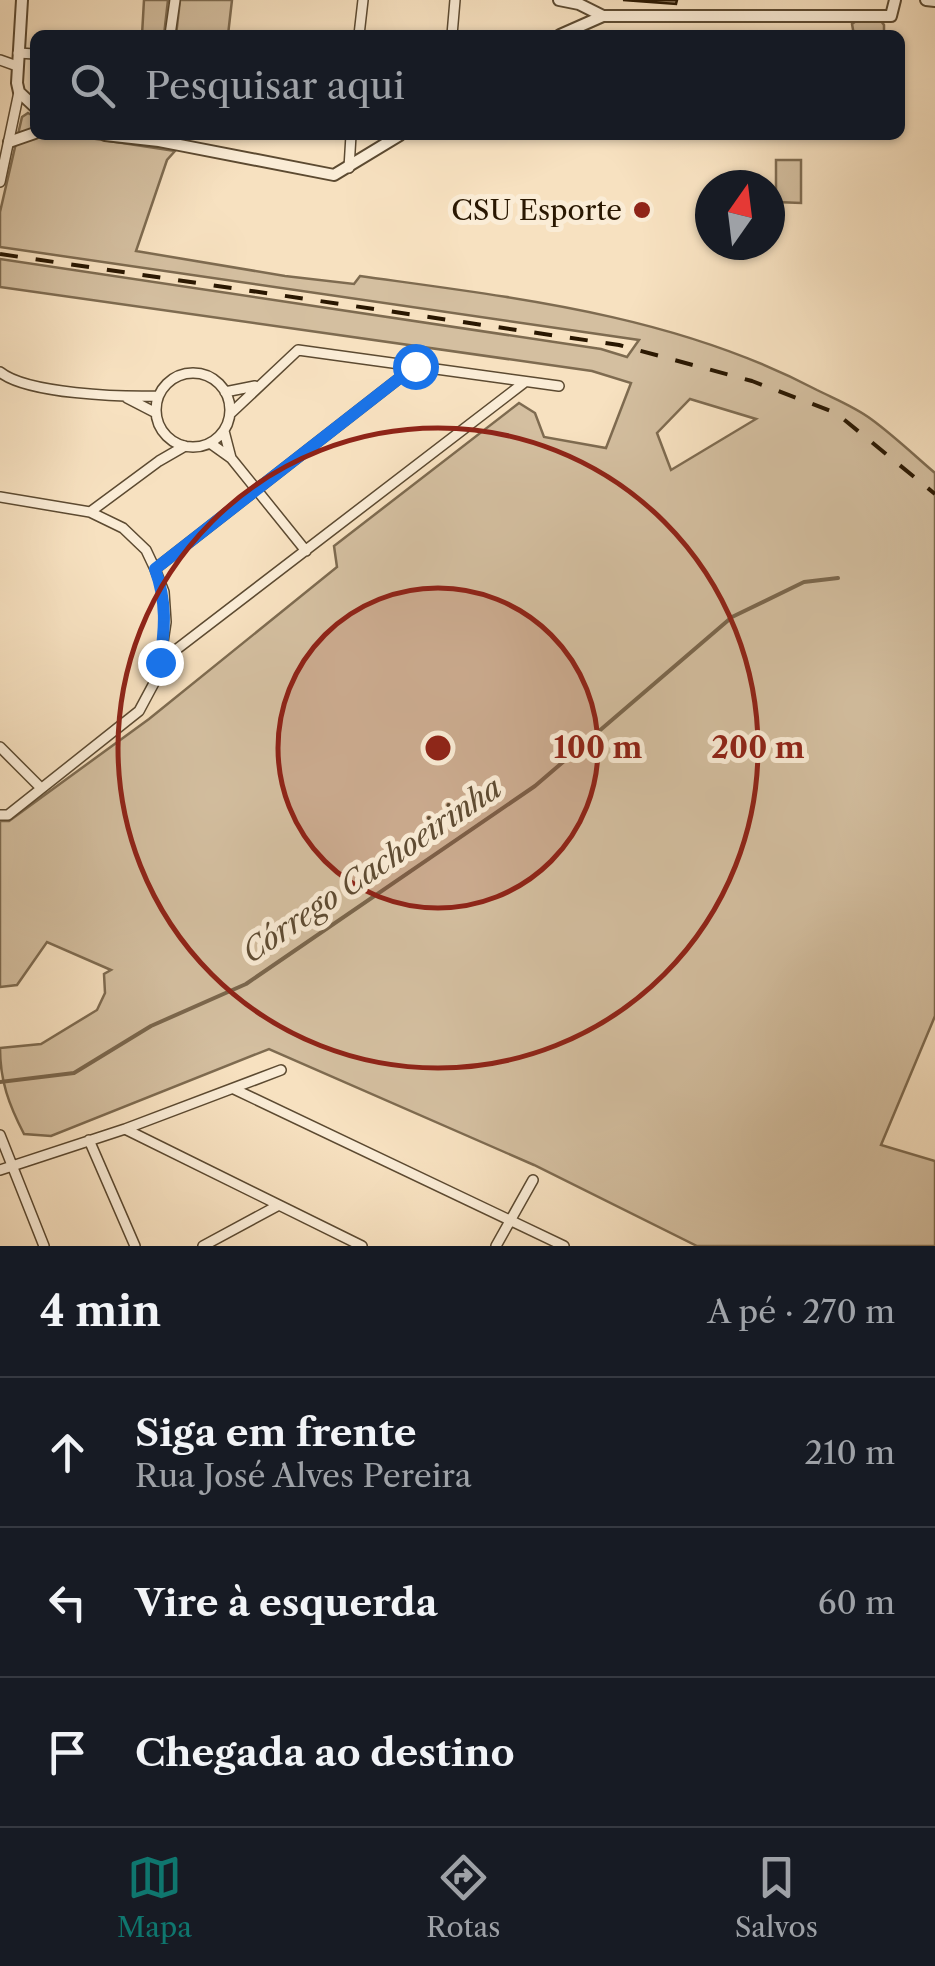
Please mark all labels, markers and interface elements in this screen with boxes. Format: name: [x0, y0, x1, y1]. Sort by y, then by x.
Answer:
search box: [30, 30, 905, 140]
icon: search: [65, 58, 120, 113]
text: Pesquisar aqui: [145, 62, 405, 109]
north arrow: [695, 170, 785, 260]
place label: CSU Esporte: [451, 193, 622, 227]
marker: CSU Esporte: [631, 199, 653, 221]
route start: [393, 344, 439, 390]
route end: [138, 640, 184, 686]
text: 100 m: [554, 729, 643, 766]
text: 200 m: [711, 729, 805, 766]
centre of rings: [420, 730, 456, 766]
water label: Córrego Cachoeirinha: [235, 769, 509, 970]
text: 4 min: [40, 1285, 161, 1337]
text: A pé · 270 m: [708, 1292, 895, 1331]
text: Siga em frente: [135, 1409, 416, 1456]
icon: ahead: [40, 1425, 95, 1480]
text: 210 m: [805, 1433, 895, 1472]
text: Rua José Alves Pereira: [135, 1456, 472, 1495]
icon: left: [40, 1575, 95, 1630]
text: Vire à esquerda: [135, 1579, 438, 1626]
text: 60 m: [818, 1583, 895, 1622]
icon: arrive: [40, 1725, 95, 1780]
text: Chegada ao destino: [135, 1729, 515, 1776]
tab: Mapa: [117, 1850, 192, 1944]
tab: Rotas: [426, 1850, 500, 1944]
tab: Salvos: [735, 1850, 818, 1944]

